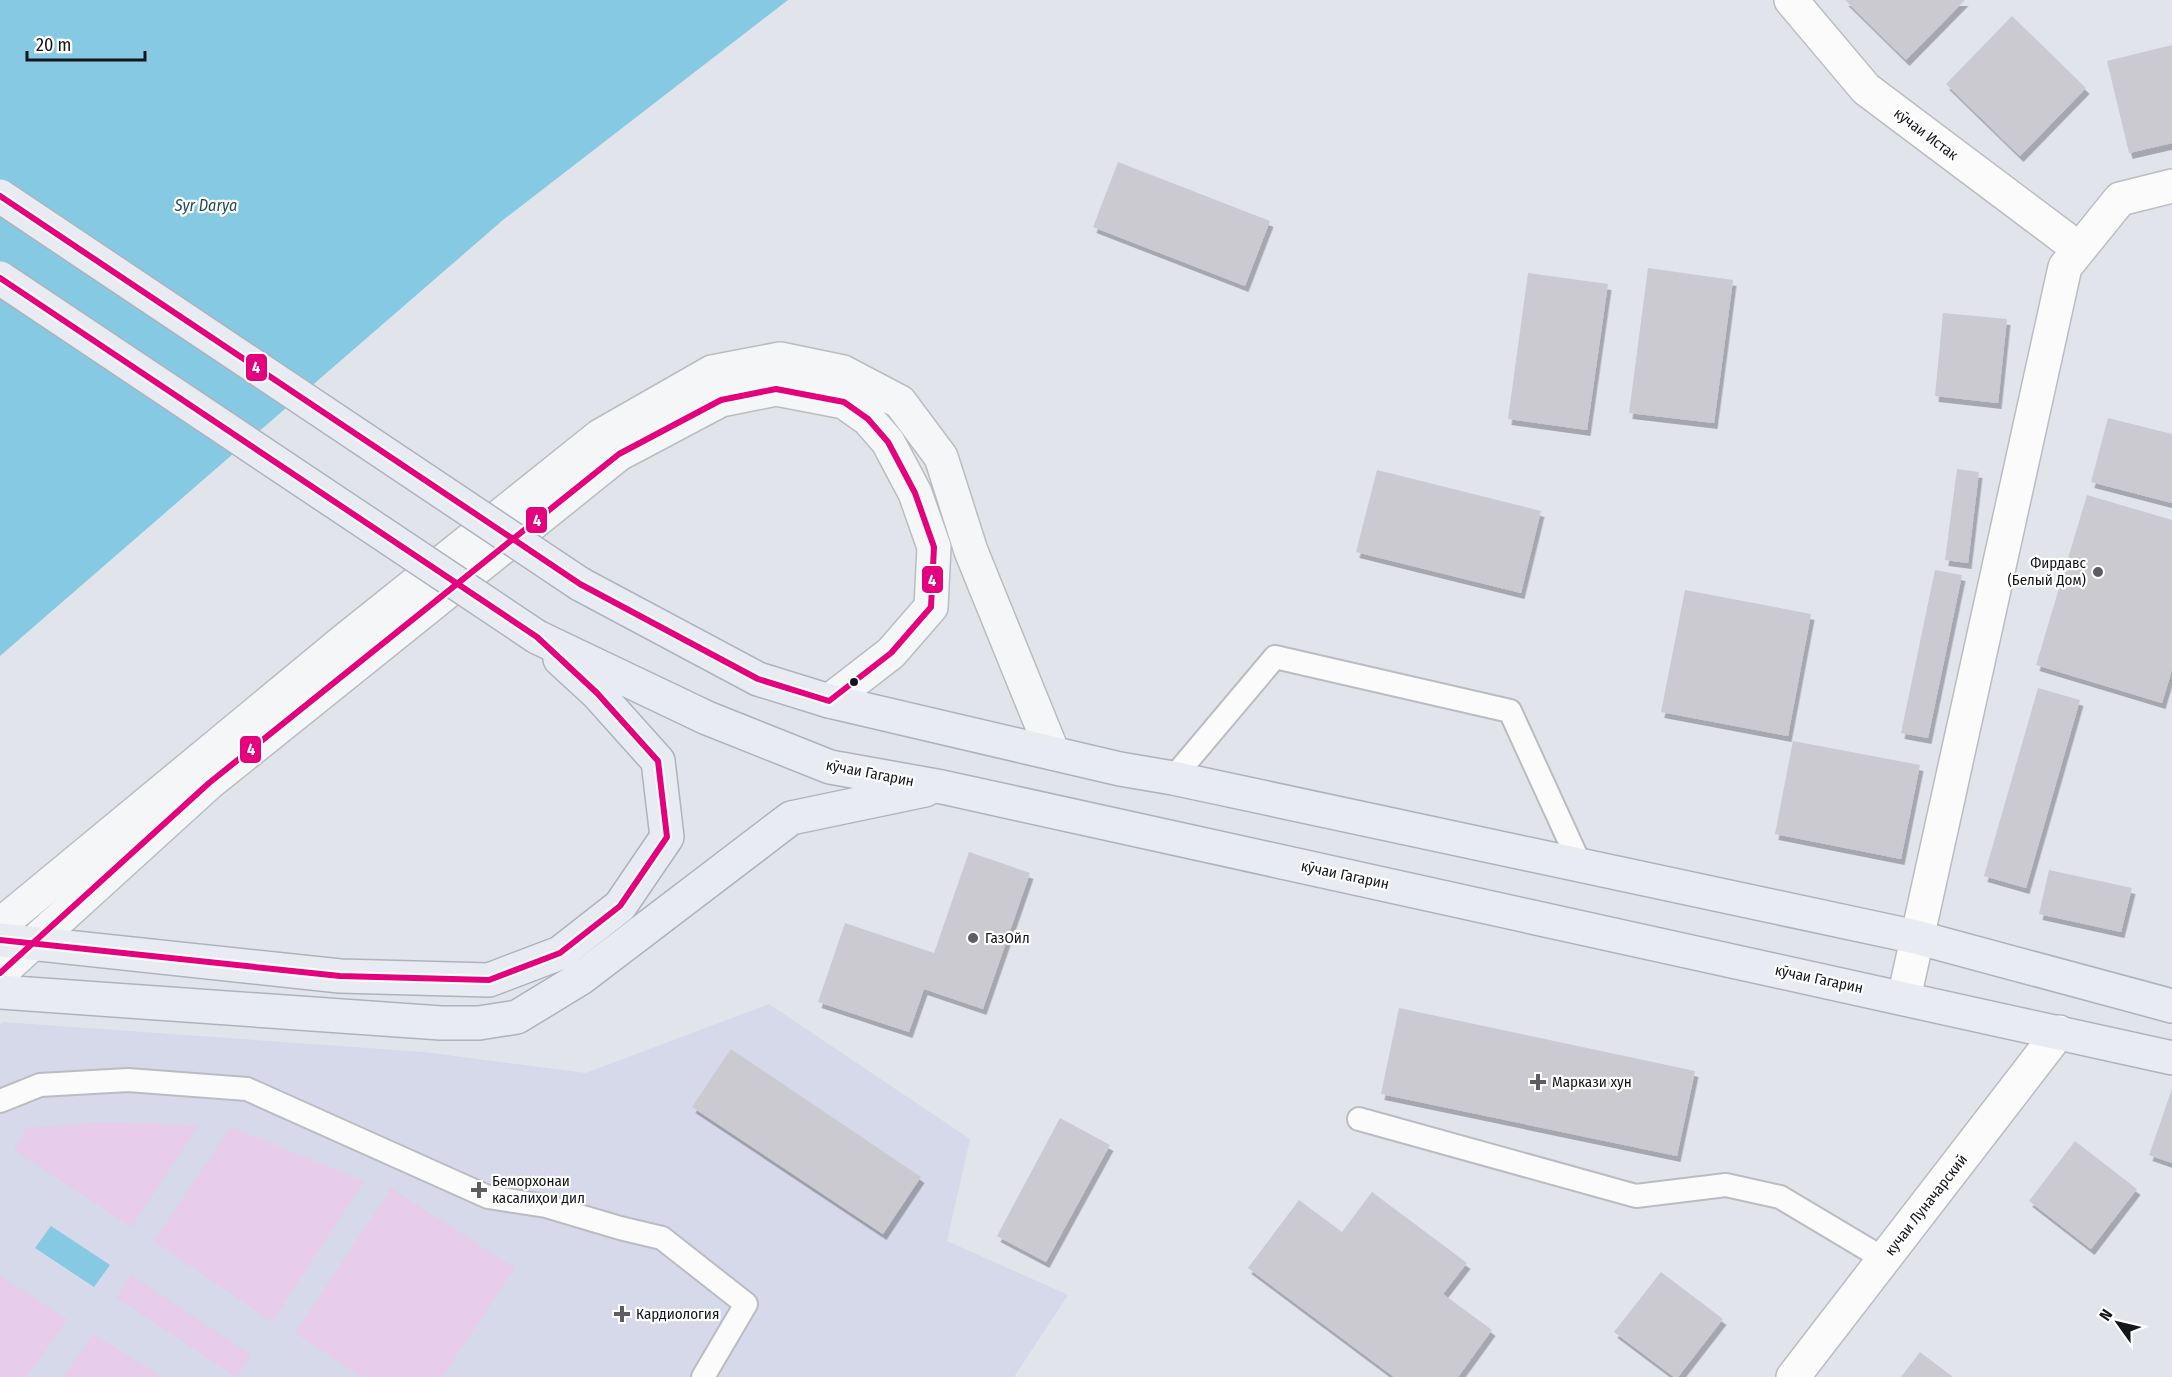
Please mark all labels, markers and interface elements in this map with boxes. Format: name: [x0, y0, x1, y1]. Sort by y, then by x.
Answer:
scale bar: [27, 24, 146, 62]
text: 20 m: [36, 34, 71, 56]
street label: кӯчаи Истак: [1890, 104, 1962, 164]
water label: Syr Darya: [174, 196, 237, 215]
line badge: 4: [245, 353, 268, 382]
text: 4: [252, 358, 260, 377]
line badge: 4: [525, 506, 548, 534]
text: 4: [533, 511, 541, 530]
place label: Фирдавс (Белый Дом): [2007, 554, 2087, 589]
line badge: 4: [921, 565, 944, 594]
marker: Фирдавс (Белый Дом): [2091, 565, 2105, 579]
text: 4: [928, 571, 936, 590]
unlabelled marker: [848, 676, 860, 688]
line badge: 4: [239, 735, 262, 764]
text: 4: [247, 740, 255, 759]
street label: кӯчаи Гагарин: [824, 756, 916, 790]
street label: кӯчаи Гагарин: [1299, 857, 1391, 893]
place label: ГазОйл: [985, 929, 1030, 947]
marker: ГазОйл: [966, 931, 980, 945]
street label: кӯчаи Гагарин: [1773, 961, 1865, 997]
marker: Маркази хун: [1529, 1073, 1547, 1091]
place label: Маркази хун: [1552, 1073, 1632, 1091]
street label: кучаи Луначарский: [1881, 1151, 1971, 1259]
place label: Беморхонаи касалиҳои дил: [492, 1172, 585, 1207]
marker: Беморхонаи касалиҳои дил: [470, 1181, 488, 1199]
north arrow: [2088, 1293, 2148, 1353]
marker: Кардиология: [613, 1305, 631, 1323]
place label: Кардиология: [636, 1305, 719, 1323]
text: N: [2095, 1306, 2117, 1324]

